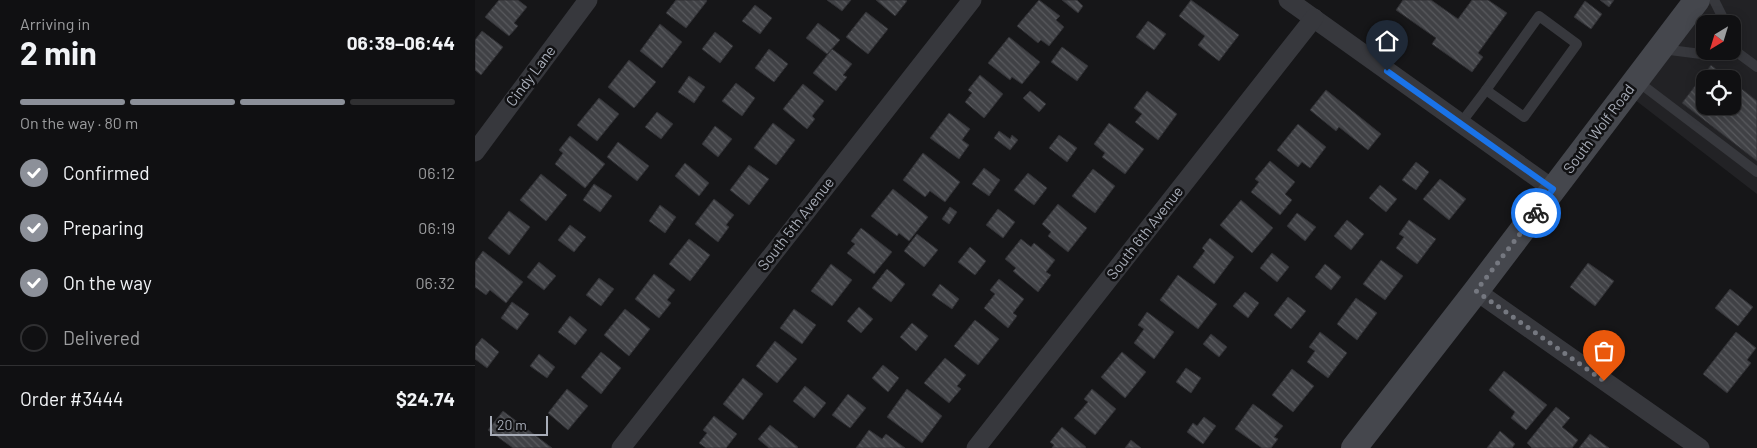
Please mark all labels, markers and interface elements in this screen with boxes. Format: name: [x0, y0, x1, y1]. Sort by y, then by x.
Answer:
text: Arriving in: [20, 14, 90, 33]
north arrow: [1696, 15, 1741, 60]
map controls: [1696, 15, 1741, 115]
pin: [1366, 20, 1408, 71]
icon: home: [1373, 27, 1401, 55]
text: 06:39–06:44: [347, 31, 455, 54]
text: 2 min: [20, 33, 97, 71]
street label: Cindy Lane: [502, 42, 559, 109]
button: locate: [1696, 70, 1741, 115]
street label: South Wolf Road: [1559, 80, 1638, 177]
text: On the way · 80 m: [20, 113, 138, 132]
icon: check: [20, 159, 48, 187]
text: Confirmed: [63, 161, 150, 184]
text: 06:12: [418, 163, 455, 182]
street label: South 5th Avenue: [753, 173, 837, 274]
street label: South 6th Avenue: [1102, 182, 1186, 283]
courier: [1511, 188, 1561, 238]
icon: bike: [1522, 199, 1550, 227]
icon: check: [20, 214, 48, 242]
text: Preparing: [63, 216, 144, 239]
text: 06:19: [418, 218, 455, 237]
icon: check: [20, 269, 48, 297]
text: On the way: [63, 271, 152, 294]
text: 06:32: [415, 273, 455, 292]
text: Delivered: [63, 326, 140, 349]
pin: [1583, 330, 1625, 381]
icon: bag: [1590, 337, 1618, 365]
text: Order #3444: [20, 387, 124, 410]
text: $24.74: [396, 387, 455, 410]
scale bar: [490, 413, 547, 436]
text: 20 m: [497, 416, 527, 433]

